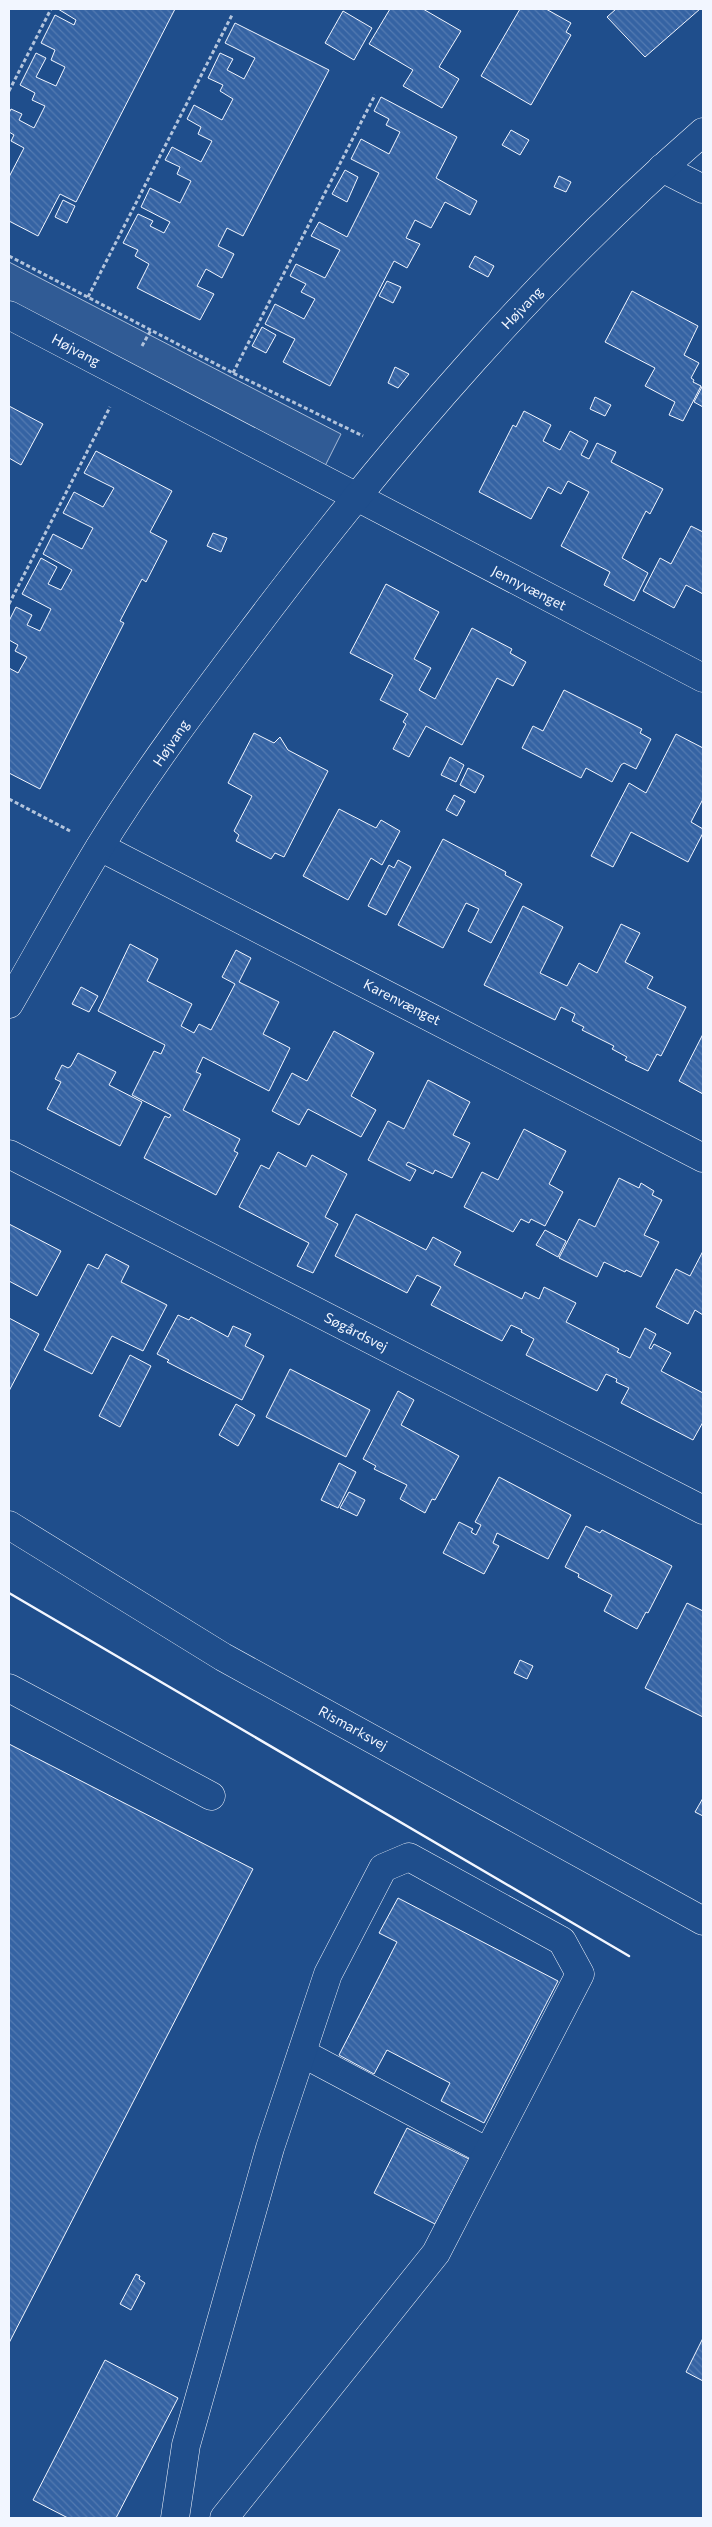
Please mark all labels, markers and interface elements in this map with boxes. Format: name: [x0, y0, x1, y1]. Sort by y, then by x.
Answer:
street label: Højvang: [497, 283, 546, 332]
street label: Højvang: [49, 330, 104, 370]
street label: Jennyvænget: [489, 561, 570, 614]
street label: Højvang: [149, 716, 193, 769]
street label: Karenvænget: [361, 975, 444, 1028]
street label: Søgårdsvej: [322, 1308, 391, 1355]
street label: Rismarksvej: [316, 1702, 391, 1753]

